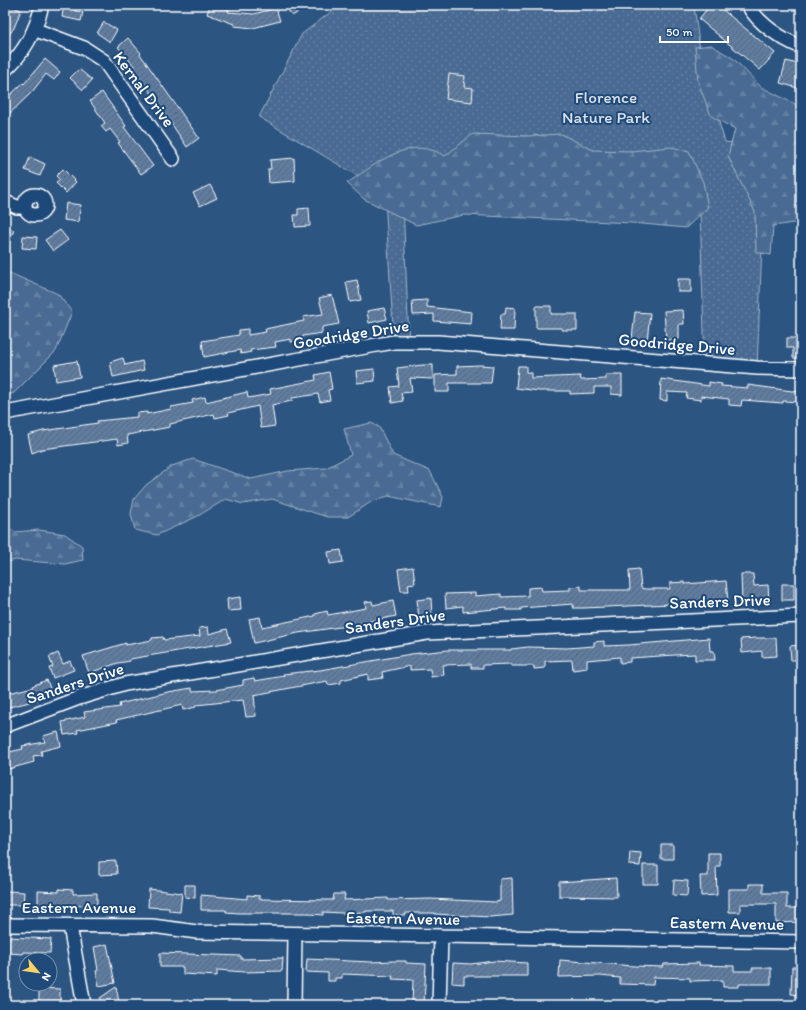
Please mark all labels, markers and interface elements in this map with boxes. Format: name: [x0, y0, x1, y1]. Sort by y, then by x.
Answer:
scale bar: [660, 18, 728, 44]
text: 50 m: [666, 25, 692, 39]
street label: Kernal Drive: [109, 47, 179, 131]
park label: Florence Nature Park: [562, 87, 650, 127]
street label: Goodridge Drive: [292, 315, 410, 353]
street label: Goodridge Drive: [618, 329, 736, 359]
street label: Sanders Drive: [669, 589, 771, 613]
street label: Sanders Drive: [343, 604, 447, 638]
street label: Sanders Drive: [24, 658, 126, 708]
street label: Eastern Avenue: [22, 897, 136, 917]
street label: Eastern Avenue: [346, 907, 460, 929]
street label: Eastern Avenue: [670, 912, 784, 934]
north arrow: [18, 952, 58, 992]
text: N: [39, 970, 54, 983]

